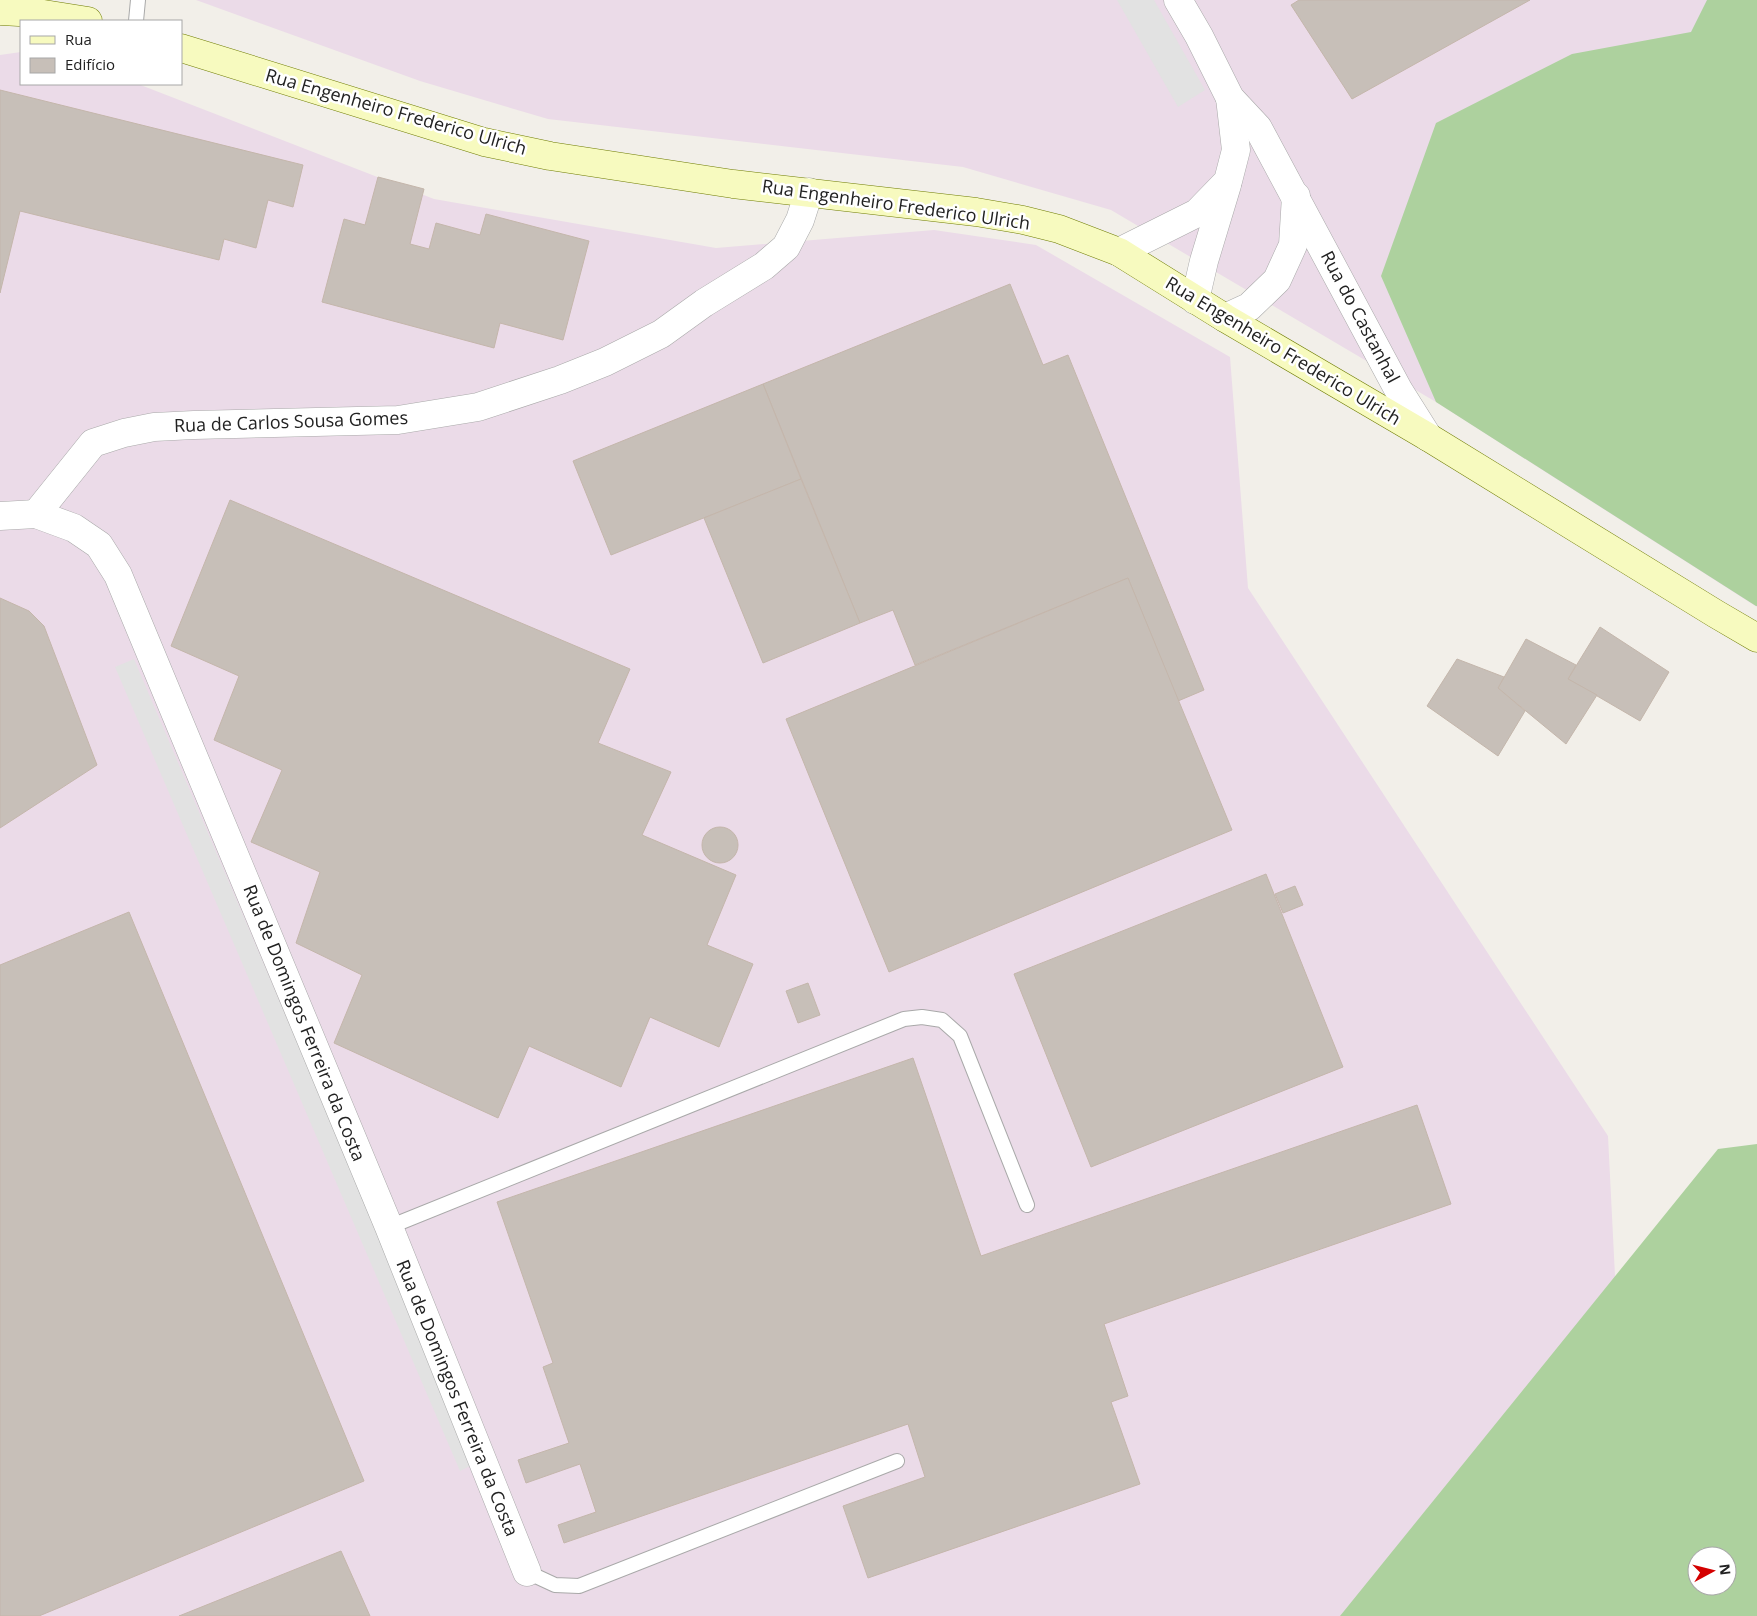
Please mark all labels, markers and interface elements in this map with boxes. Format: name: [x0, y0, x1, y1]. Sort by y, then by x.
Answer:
legend: [20, 20, 182, 85]
text: Rua: [65, 29, 92, 49]
text: Edifício: [65, 54, 115, 74]
street label: Rua Engenheiro Frederico Ulrich: [263, 62, 530, 160]
street label: Rua Engenheiro Frederico Ulrich: [761, 173, 1032, 235]
street label: Rua do Castanhal: [1316, 246, 1406, 387]
street label: Rua Engenheiro Frederico Ulrich: [1161, 270, 1406, 430]
street label: Rua de Carlos Sousa Gomes: [174, 405, 408, 437]
street label: Rua de Domingos Ferreira da Costa: [238, 881, 372, 1164]
street label: Rua de Domingos Ferreira da Costa: [391, 1256, 525, 1539]
north arrow: [1687, 1546, 1737, 1596]
text: N: [1715, 1563, 1736, 1576]

